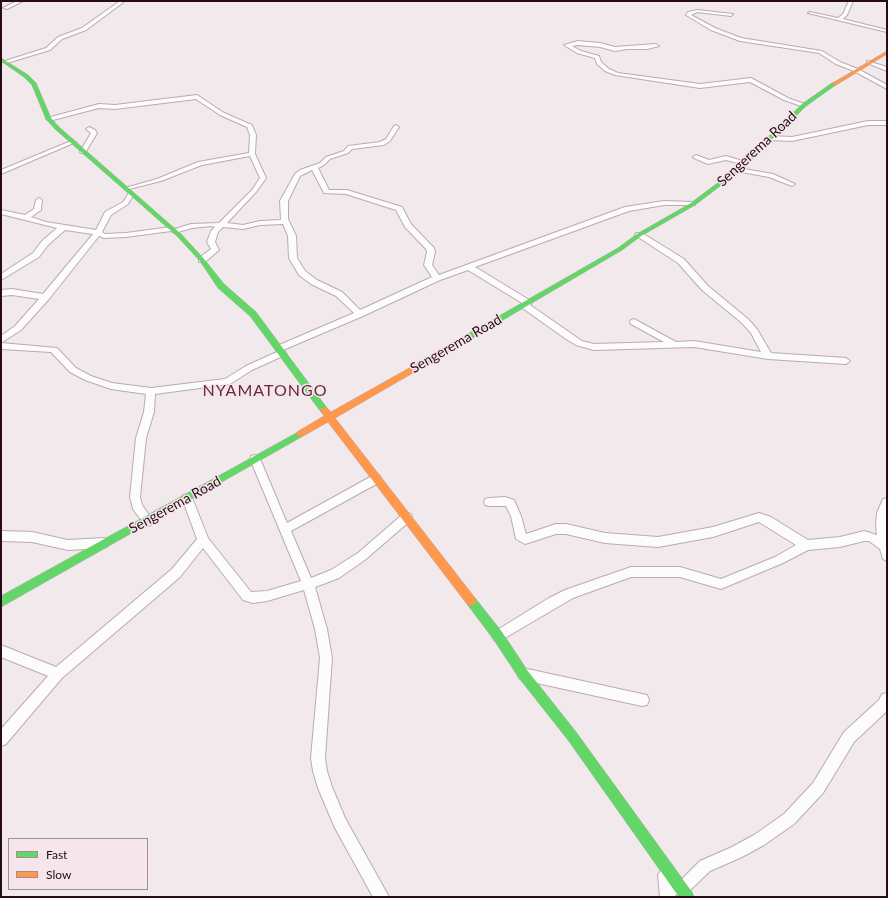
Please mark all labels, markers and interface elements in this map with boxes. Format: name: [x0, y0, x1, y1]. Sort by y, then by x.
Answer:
street label: Sengerema Road: [714, 108, 800, 190]
street label: Sengerema Road: [407, 311, 505, 377]
district label: NYAMATONGO: [203, 381, 327, 401]
street label: Sengerema Road: [126, 473, 224, 537]
legend: [8, 838, 148, 890]
text: Fast: [46, 847, 67, 862]
text: Slow: [46, 867, 71, 882]

